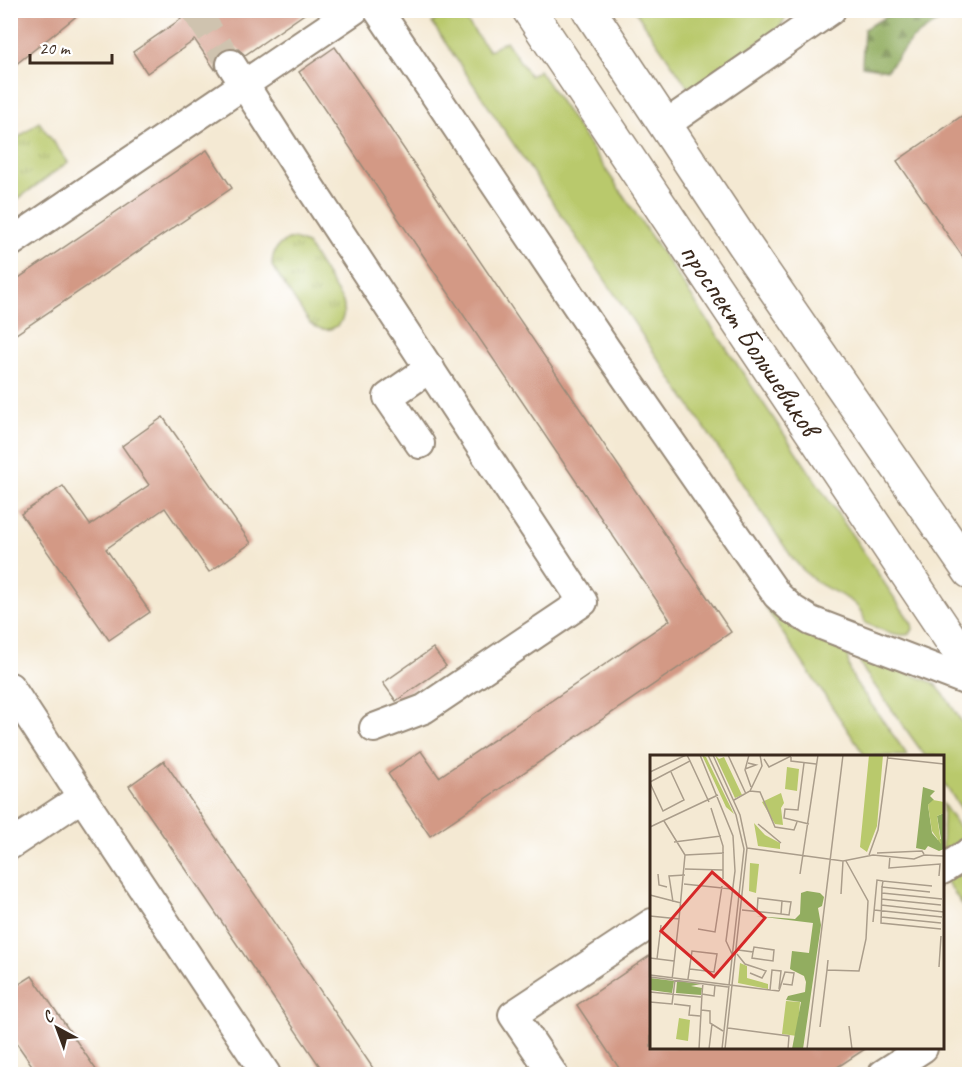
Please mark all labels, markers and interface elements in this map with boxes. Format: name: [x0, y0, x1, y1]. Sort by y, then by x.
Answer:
scale bar: [30, 27, 112, 65]
text: 20 m: [39, 37, 72, 59]
street label: проспект Большевиков: [672, 235, 832, 447]
inset map: [650, 755, 944, 1049]
north arrow: [27, 998, 87, 1058]
text: С: [38, 1006, 59, 1028]

